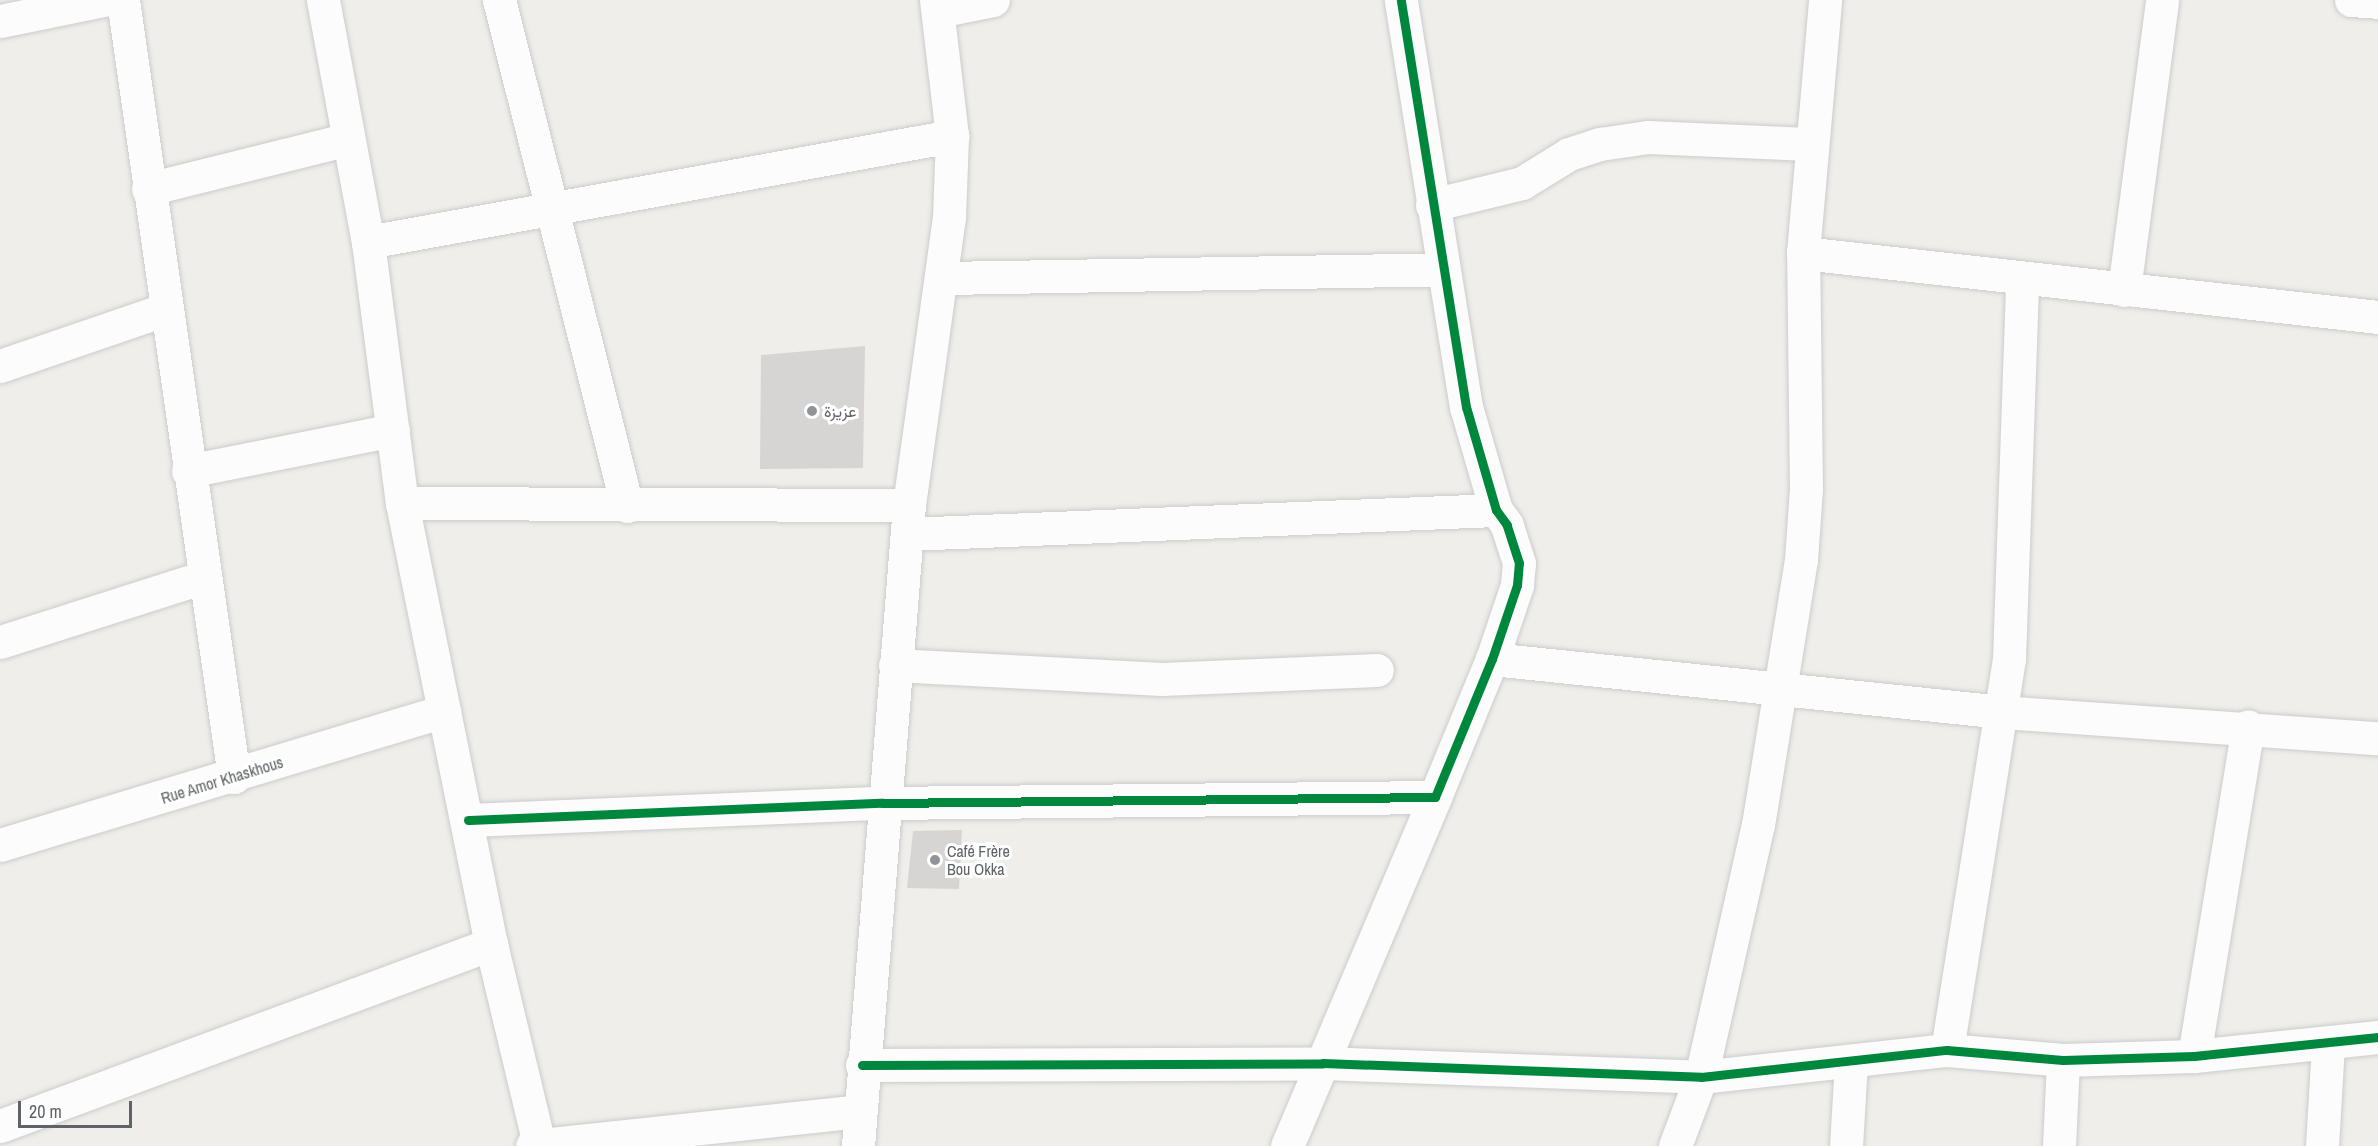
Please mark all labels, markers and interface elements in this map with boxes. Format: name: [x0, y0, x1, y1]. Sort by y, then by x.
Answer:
place label: عزيزة: [824, 401, 856, 421]
marker: عزيزة: [805, 404, 819, 418]
street label: Rue Amor Khaskhous: [158, 752, 286, 808]
place label: Café Frère Bou Okka: [947, 841, 1010, 879]
marker: Café Frère Bou Okka: [928, 853, 942, 867]
scale bar: [21, 1089, 135, 1127]
text: 20 m: [29, 1099, 62, 1124]

